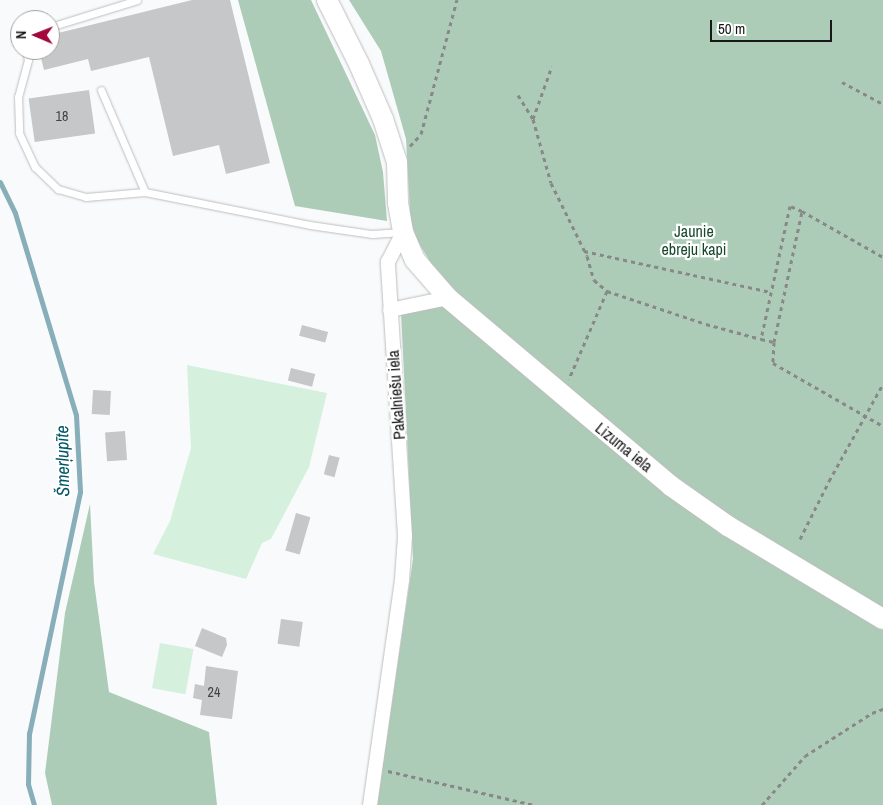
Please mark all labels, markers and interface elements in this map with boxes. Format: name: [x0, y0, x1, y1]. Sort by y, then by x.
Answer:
north arrow: [10, 10, 60, 60]
scale bar: [713, 10, 836, 42]
text: 50 m: [718, 18, 745, 39]
text: N: [12, 30, 30, 39]
house number: 18: [56, 108, 68, 124]
park label: Jaunie ebreju kapi: [662, 221, 726, 259]
street label: Pakalniešu iela: [383, 350, 409, 440]
street label: Lizuma iela: [592, 418, 656, 476]
water label: Šmerļupīte: [52, 425, 74, 497]
house number: 24: [208, 684, 220, 700]

